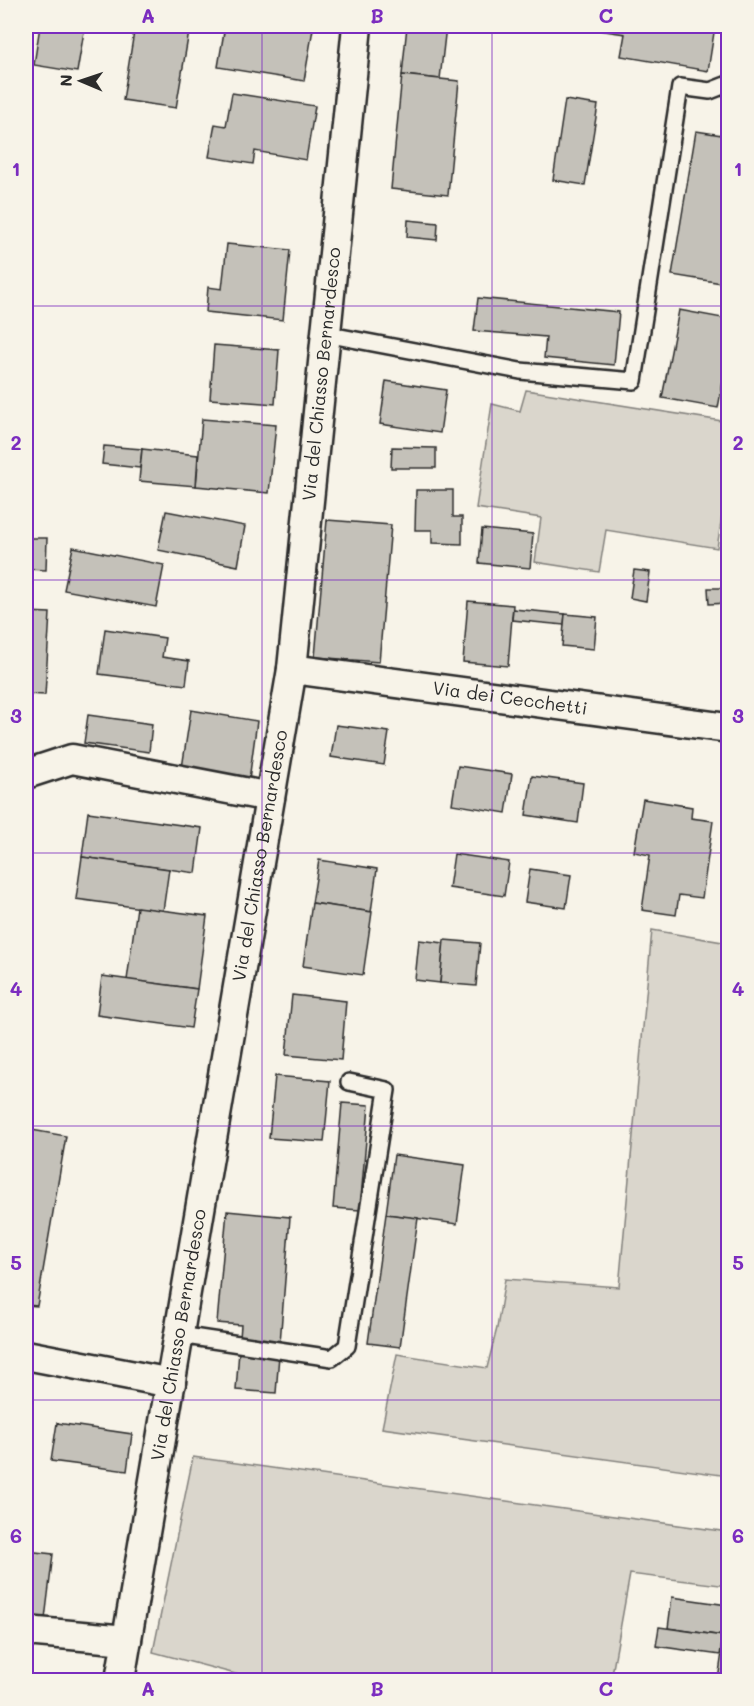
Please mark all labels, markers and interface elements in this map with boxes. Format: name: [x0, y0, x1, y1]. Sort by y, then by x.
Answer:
text: A: [141, 2, 155, 28]
text: B: [370, 2, 384, 28]
text: C: [599, 2, 614, 28]
north arrow: [51, 51, 111, 111]
text: N: [55, 74, 76, 87]
text: 1: [12, 155, 20, 181]
text: 1: [734, 155, 742, 181]
street label: Via del Chiasso Bernardesco: [296, 246, 346, 502]
text: 2: [10, 429, 22, 455]
text: 2: [732, 429, 744, 455]
street label: Via dei Cecchetti: [431, 675, 589, 720]
text: 3: [10, 702, 22, 728]
text: 3: [732, 702, 744, 728]
street label: Via del Chiasso Bernardesco: [226, 728, 292, 983]
text: 4: [10, 975, 23, 1001]
text: 4: [732, 975, 745, 1001]
street label: Via del Chiasso Bernardesco: [145, 1207, 211, 1462]
text: 5: [10, 1249, 22, 1275]
text: 5: [732, 1249, 744, 1275]
text: 6: [10, 1522, 22, 1548]
text: 6: [732, 1522, 744, 1548]
text: A: [141, 1675, 155, 1701]
text: B: [370, 1675, 384, 1701]
text: C: [599, 1675, 614, 1701]

